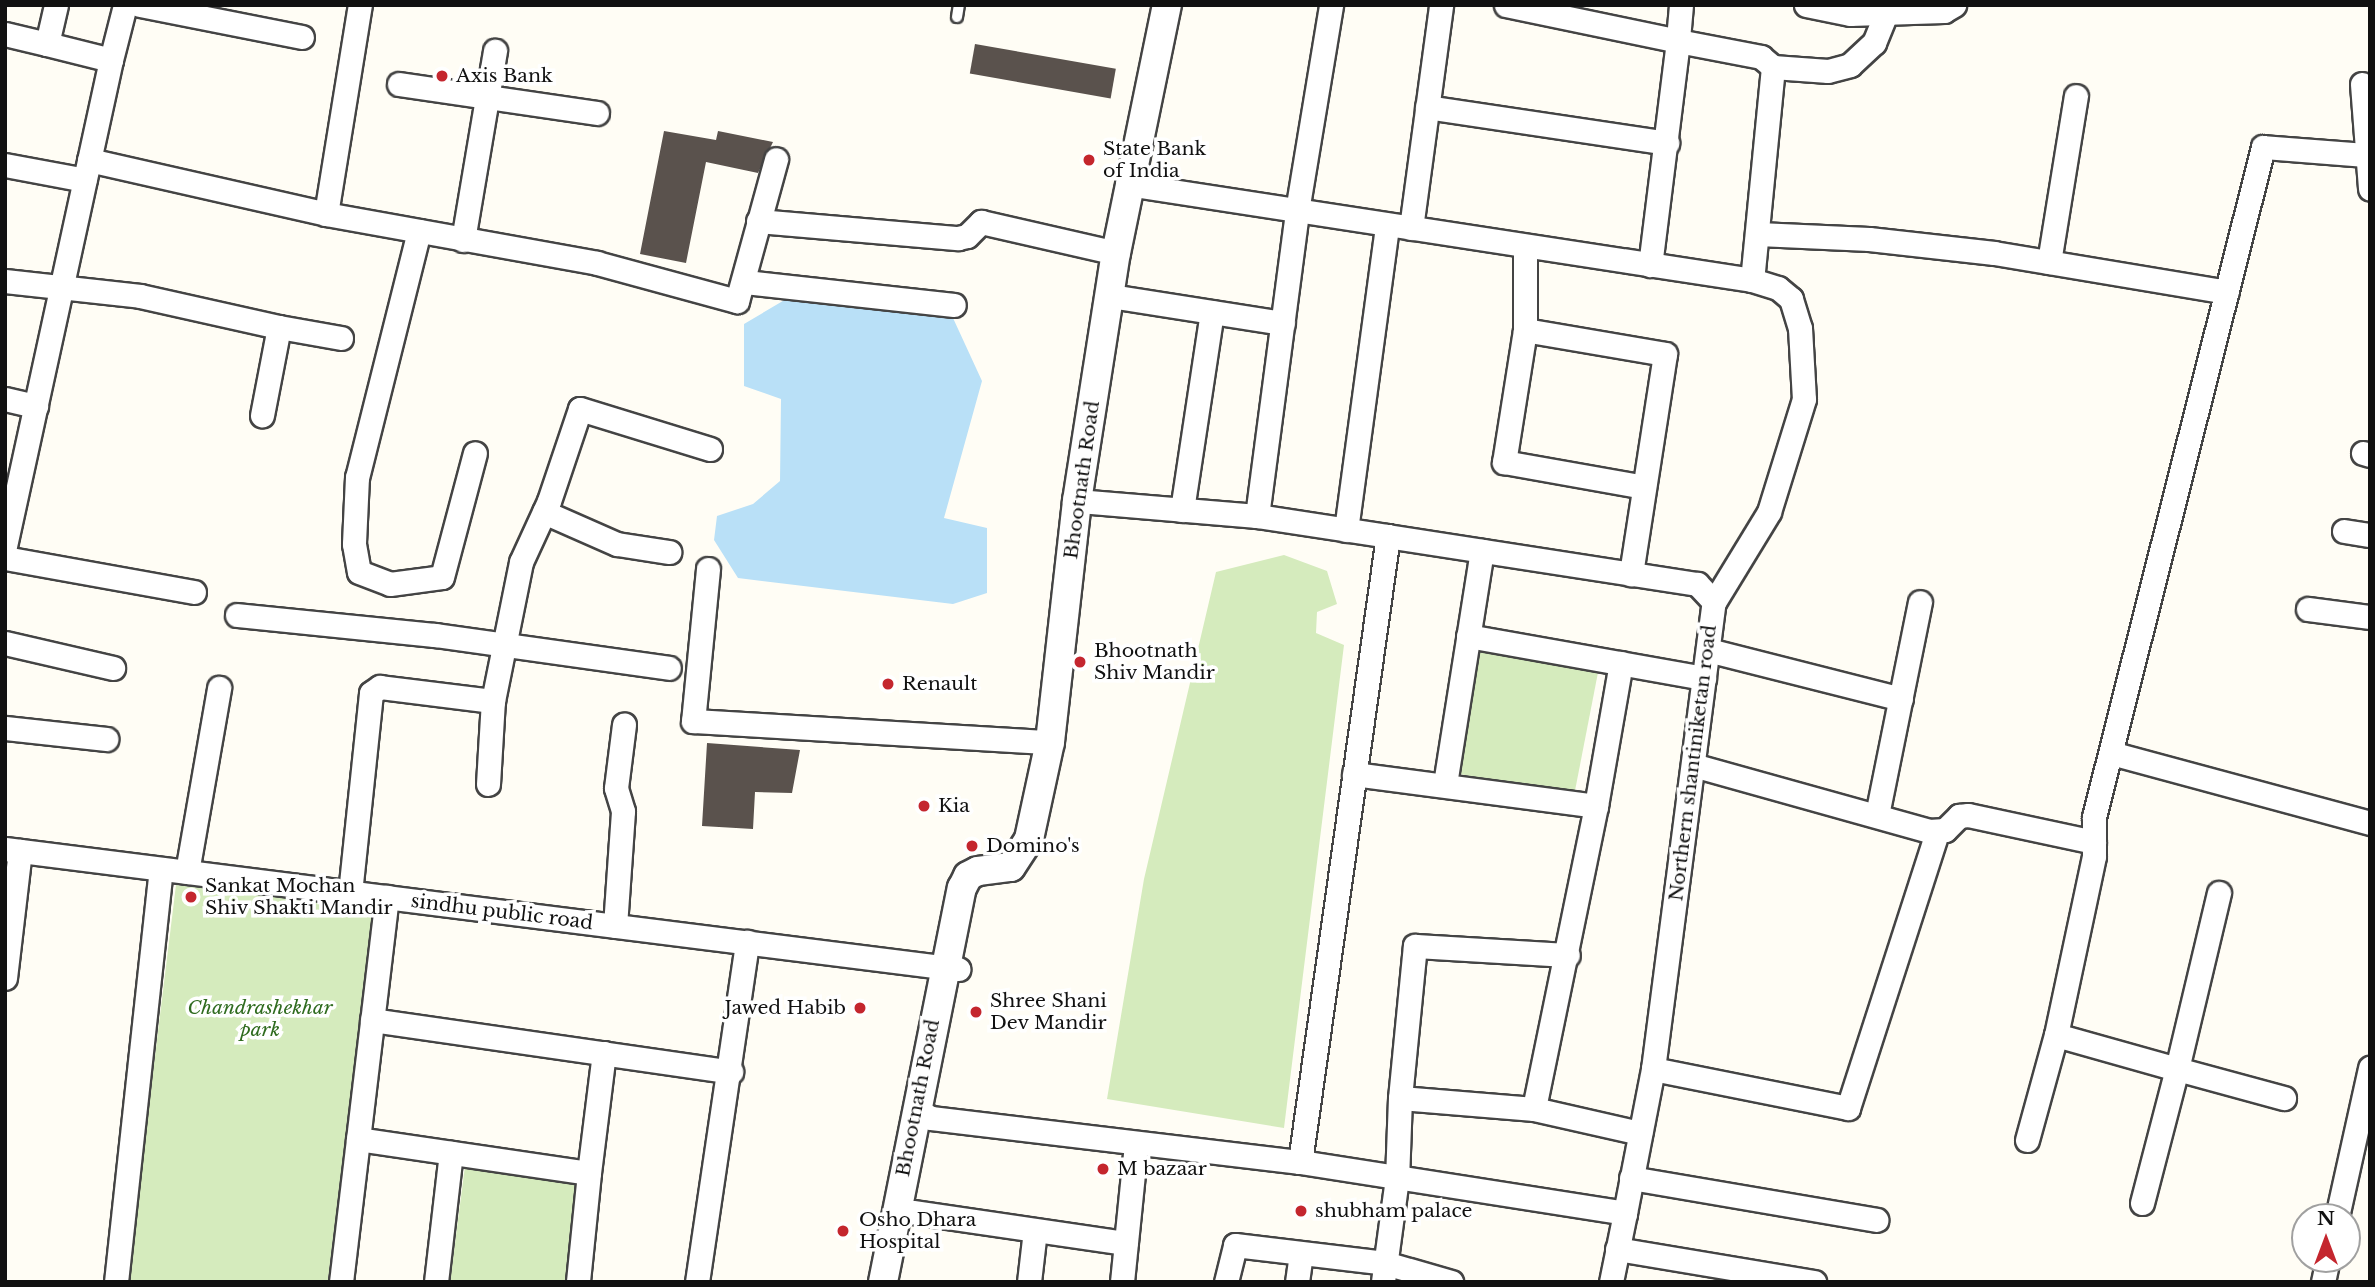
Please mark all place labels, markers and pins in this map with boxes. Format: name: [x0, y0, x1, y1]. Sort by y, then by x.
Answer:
place label: Axis Bank: [456, 65, 553, 87]
marker: Axis Bank: [434, 68, 450, 84]
place label: State Bank of India: [1103, 138, 1206, 182]
marker: State Bank of India: [1081, 152, 1097, 168]
place label: Bhootnath Shiv Mandir: [1094, 640, 1215, 684]
marker: Bhootnath Shiv Mandir: [1072, 654, 1088, 670]
place label: Renault: [902, 673, 977, 695]
marker: Renault: [880, 676, 896, 692]
place label: Kia: [938, 795, 970, 817]
marker: Kia: [916, 798, 932, 814]
place label: Domino's: [986, 835, 1080, 857]
marker: Domino's: [964, 838, 980, 854]
place label: Sankat Mochan Shiv Shakti Mandir: [205, 875, 393, 919]
marker: Sankat Mochan Shiv Shakti Mandir: [183, 889, 199, 905]
place label: Shree Shani Dev Mandir: [990, 990, 1107, 1034]
place label: Jawed Habib: [725, 997, 846, 1019]
marker: Jawed Habib: [852, 1000, 868, 1016]
marker: Shree Shani Dev Mandir: [968, 1004, 984, 1020]
place label: M bazaar: [1117, 1158, 1207, 1180]
marker: M bazaar: [1095, 1161, 1111, 1177]
place label: shubham palace: [1315, 1200, 1472, 1222]
marker: shubham palace: [1293, 1203, 1309, 1219]
place label: Osho Dhara Hospital: [859, 1209, 976, 1253]
marker: Osho Dhara Hospital: [833, 1221, 853, 1241]

